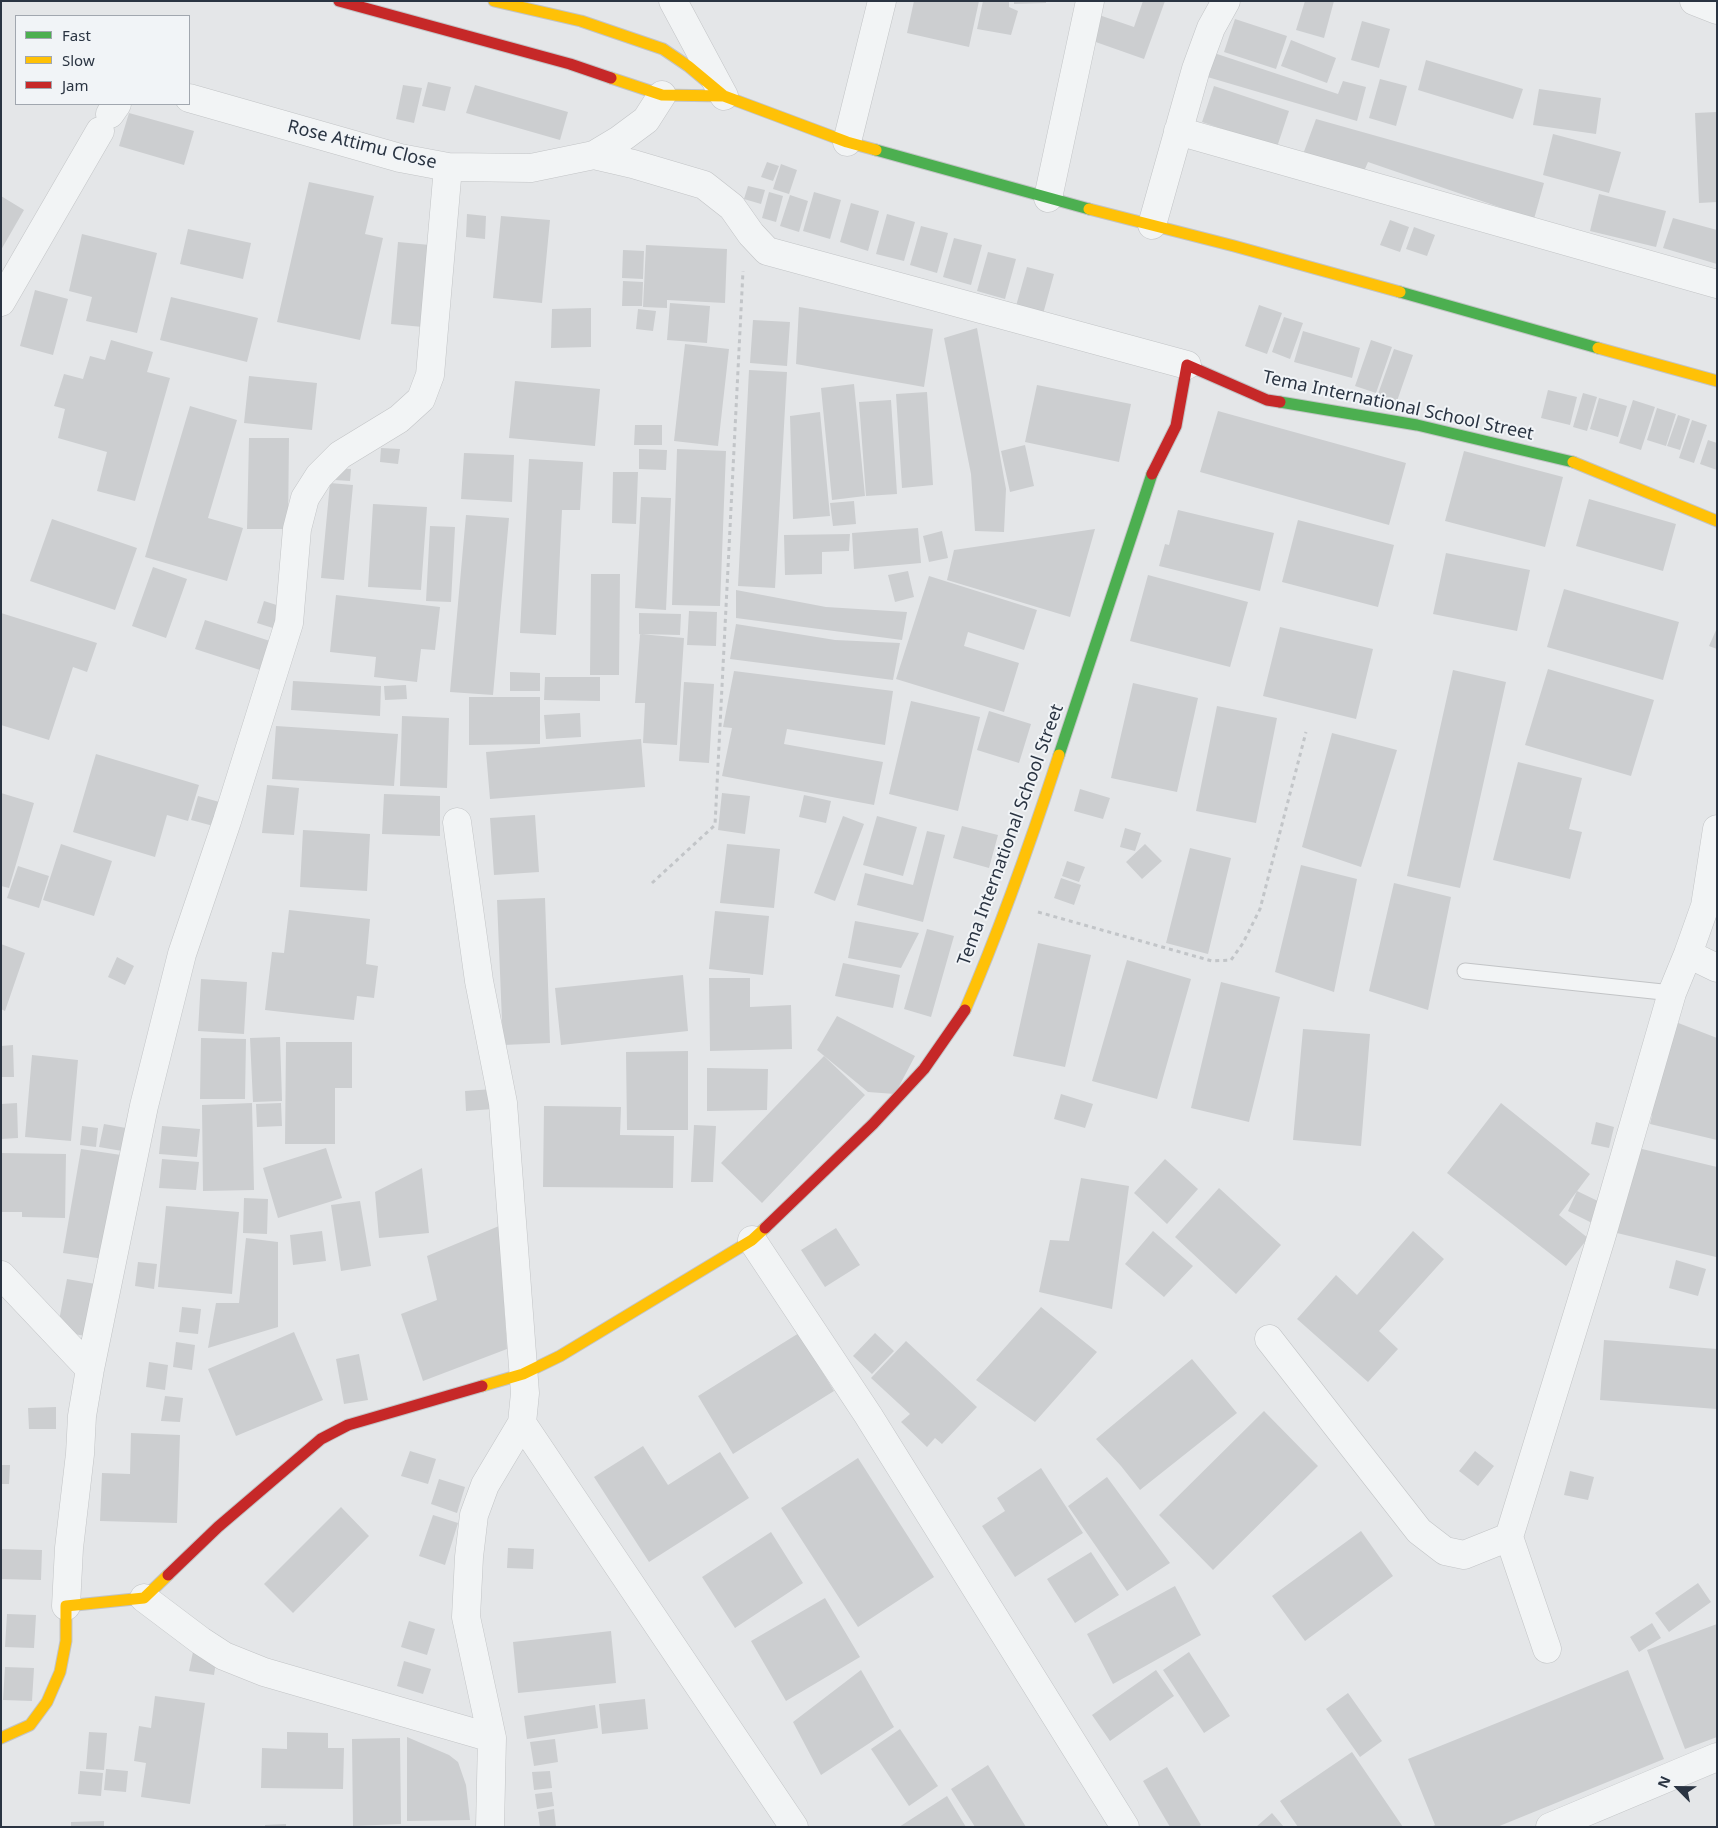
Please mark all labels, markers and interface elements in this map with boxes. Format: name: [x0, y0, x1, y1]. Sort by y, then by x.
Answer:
legend: [15, 15, 190, 105]
text: Fast: [62, 25, 91, 45]
text: Slow: [62, 50, 95, 70]
text: Jam: [62, 75, 89, 95]
street label: Rose Attimu Close: [285, 116, 439, 174]
street label: Tema International School Street: [1260, 367, 1536, 445]
street label: Tema International School Street: [954, 701, 1068, 969]
north arrow: [1653, 1763, 1703, 1813]
text: N: [1653, 1773, 1675, 1791]

